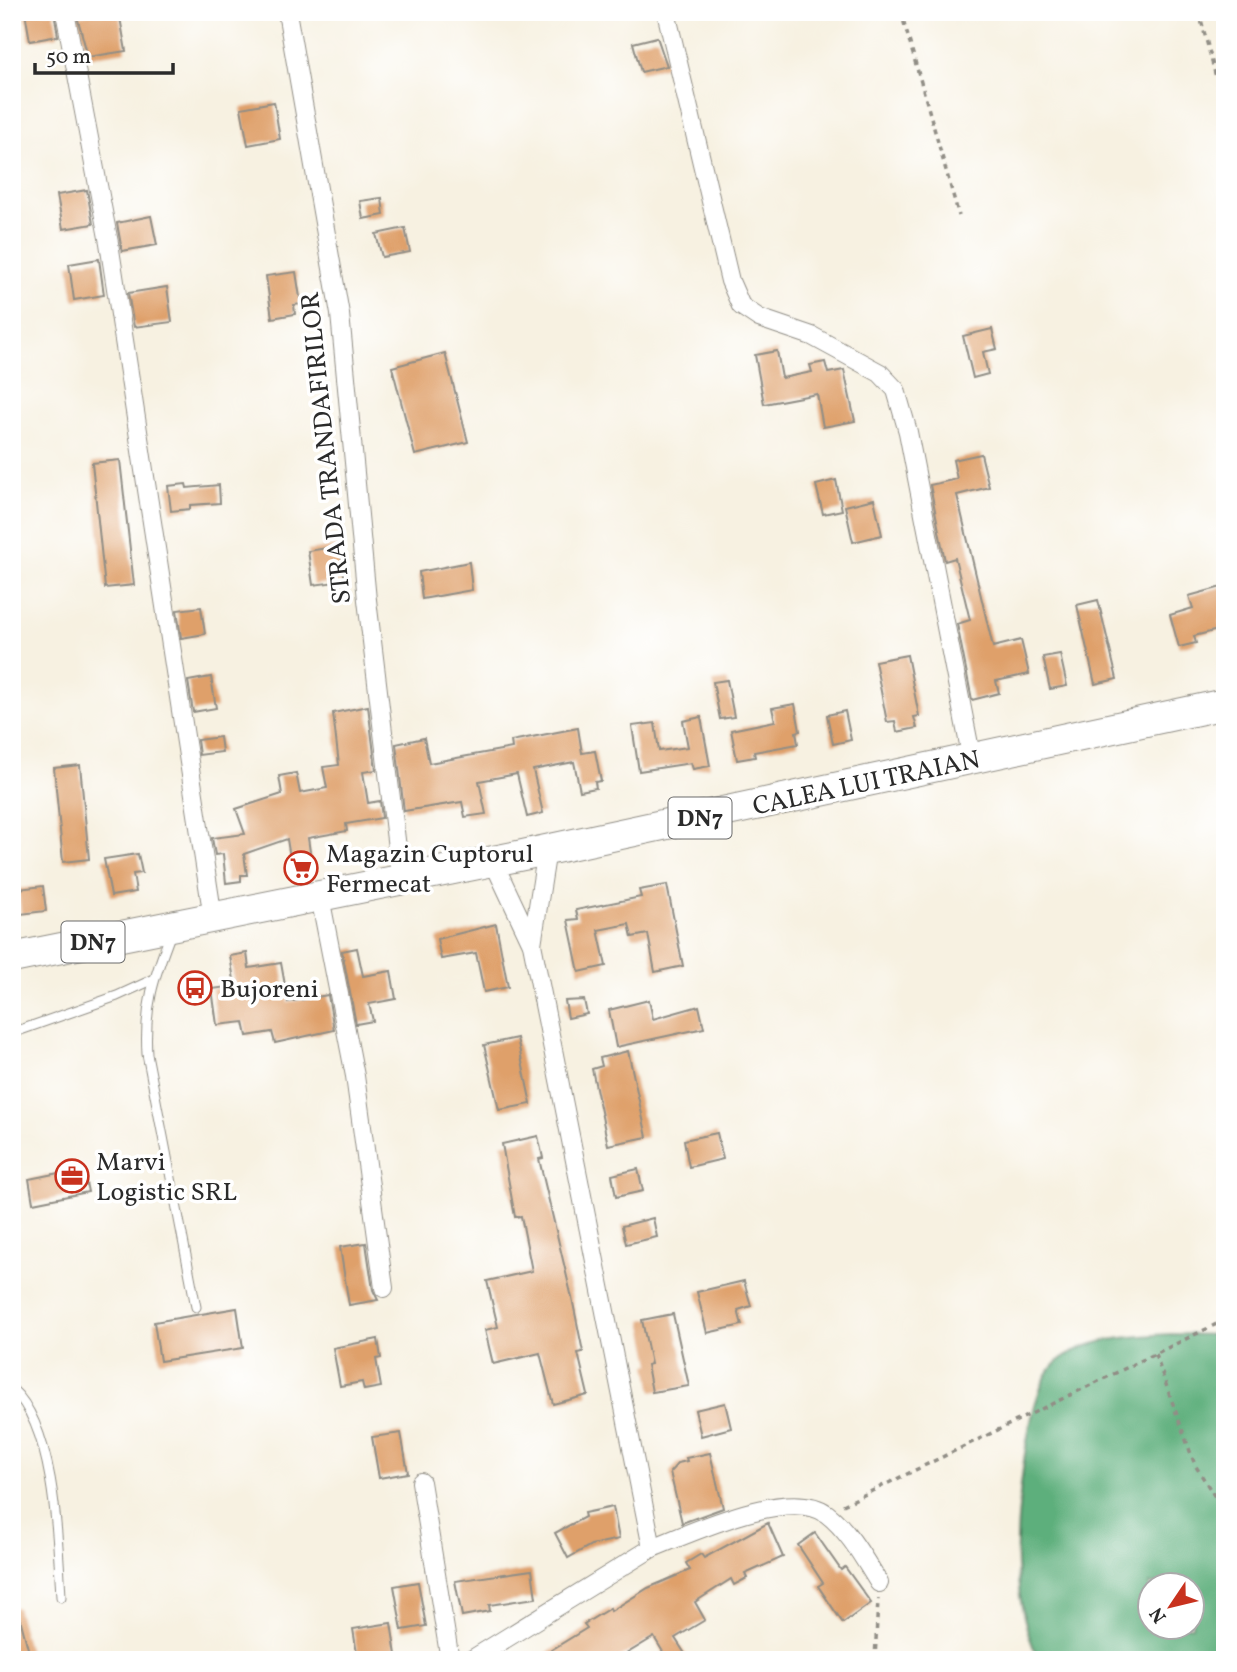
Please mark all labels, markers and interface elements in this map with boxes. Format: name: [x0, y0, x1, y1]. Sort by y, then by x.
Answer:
scale bar: [35, 32, 173, 76]
text: 50 m: [46, 43, 91, 72]
street label: STRADA TRANDAFIRILOR: [293, 290, 361, 606]
street label: CALEA LUI TRAIAN: [750, 742, 983, 826]
road number: DN7: [668, 798, 732, 838]
place label: Magazin Cuptorul Fermecat: [326, 837, 534, 903]
supermarket icon: Magazin Cuptorul Fermecat: [282, 849, 320, 887]
road number: DN7: [62, 922, 124, 962]
bus stop icon: Bujoreni: [176, 969, 214, 1007]
place label: Bujoreni: [220, 972, 319, 1008]
place label: Marvi Logistic SRL: [96, 1145, 238, 1211]
office icon: Marvi Logistic SRL: [53, 1157, 91, 1195]
north arrow: [1136, 1570, 1206, 1640]
text: N: [1144, 1601, 1173, 1628]

